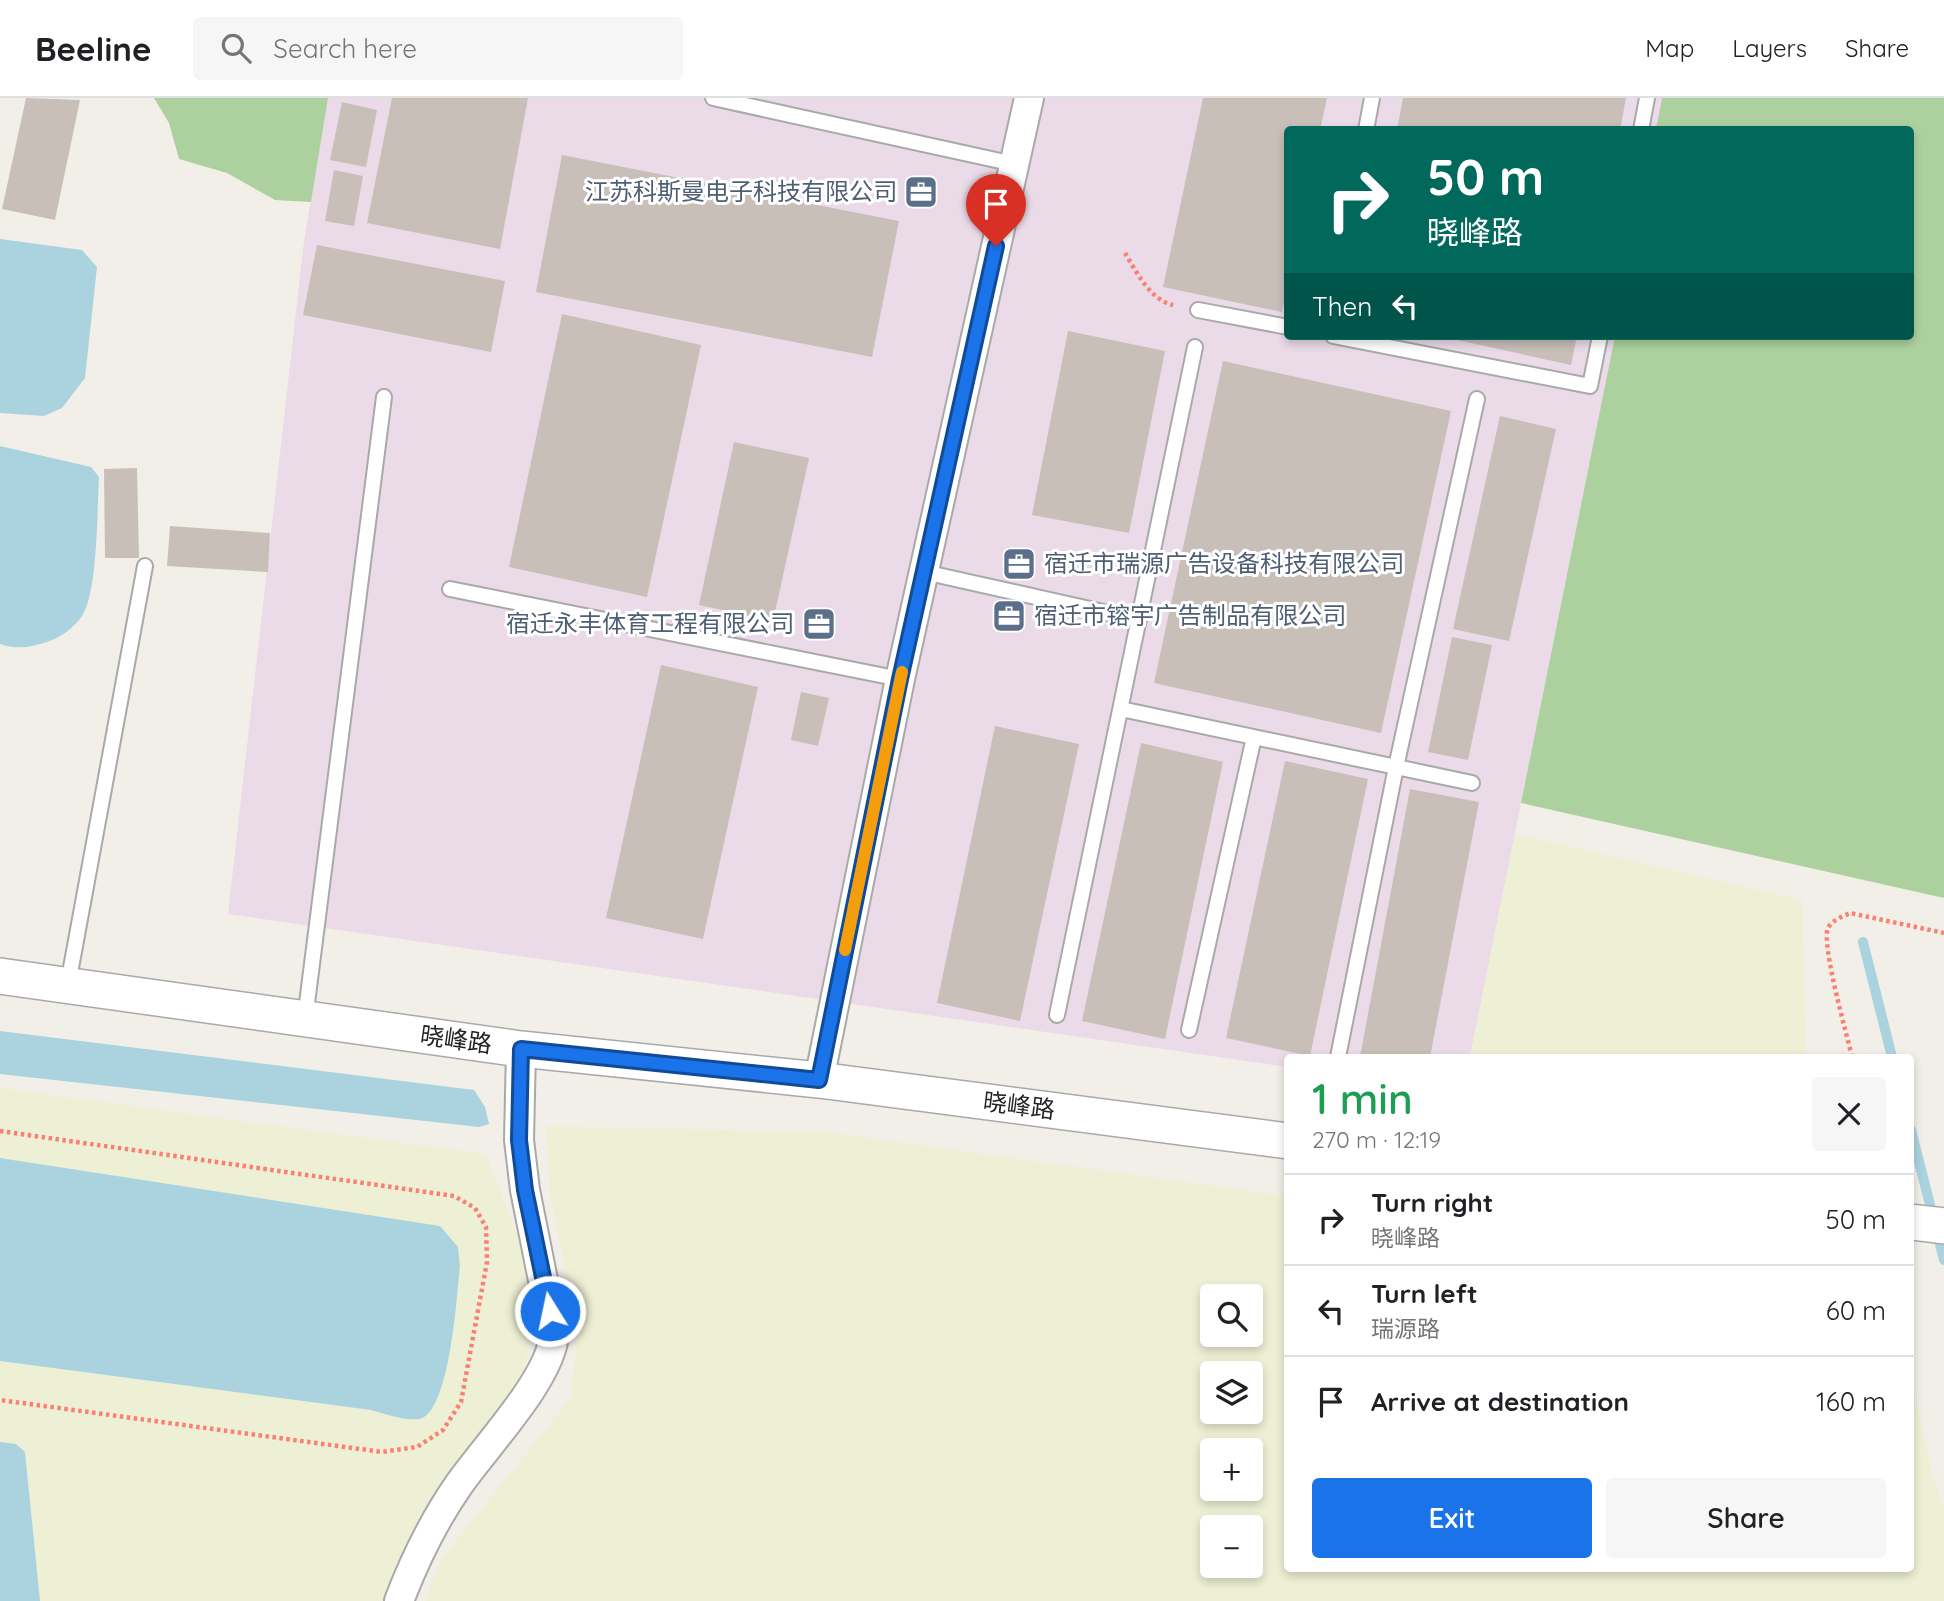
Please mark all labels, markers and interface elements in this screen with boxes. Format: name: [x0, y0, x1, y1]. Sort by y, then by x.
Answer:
search box: [193, 17, 683, 80]
text: Beeline: [35, 28, 151, 69]
icon: search: [217, 29, 255, 67]
text: Search here: [273, 32, 417, 65]
text: Map: [1645, 33, 1694, 63]
text: Layers: [1732, 33, 1807, 63]
text: Share: [1845, 33, 1909, 63]
text: 50 m: [1427, 146, 1544, 207]
icon: right: [1312, 154, 1403, 245]
office icon: 江苏科斯曼电子科技有限公司: [902, 173, 940, 211]
pin: [966, 174, 1026, 246]
place label: 江苏科斯曼电子科技有限公司: [585, 176, 897, 206]
icon: arrive: [977, 185, 1015, 223]
text: 晓峰路: [1427, 212, 1523, 252]
icon: left: [1386, 287, 1424, 325]
text: Then: [1312, 290, 1372, 323]
office icon: 宿迁市瑞源广告设备科技有限公司: [1000, 545, 1038, 583]
place label: 宿迁市瑞源广告设备科技有限公司: [1044, 548, 1404, 578]
office icon: 宿迁市镕宇广告制品有限公司: [990, 597, 1028, 635]
place label: 宿迁市镕宇广告制品有限公司: [1034, 600, 1346, 630]
office icon: 宿迁永丰体育工程有限公司: [800, 605, 838, 643]
place label: 宿迁永丰体育工程有限公司: [506, 608, 794, 638]
street label: 晓峰路: [418, 1019, 494, 1059]
text: 1 min: [1312, 1072, 1413, 1125]
button: close: [1812, 1077, 1886, 1151]
street label: 晓峰路: [982, 1086, 1057, 1124]
text: 270 m · 12:19: [1312, 1125, 1441, 1154]
text: Turn right: [1371, 1186, 1493, 1219]
icon: right: [1312, 1201, 1350, 1239]
text: 50 m: [1826, 1203, 1886, 1236]
text: 晓峰路: [1371, 1223, 1440, 1252]
position arrow: [513, 1274, 587, 1348]
text: Turn left: [1371, 1277, 1478, 1310]
map controls: [1200, 1284, 1263, 1578]
button: search: [1200, 1284, 1263, 1347]
icon: left: [1312, 1292, 1350, 1330]
text: 60 m: [1826, 1294, 1886, 1327]
text: 瑞源路: [1371, 1314, 1440, 1343]
button: layers: [1200, 1361, 1263, 1424]
icon: arrive: [1312, 1383, 1350, 1421]
text: Arrive at destination: [1371, 1385, 1629, 1418]
text: 160 m: [1816, 1385, 1886, 1418]
button: +: [1200, 1438, 1263, 1501]
button: Exit: [1312, 1478, 1592, 1558]
button: Share: [1606, 1478, 1886, 1558]
button: −: [1200, 1515, 1263, 1578]

